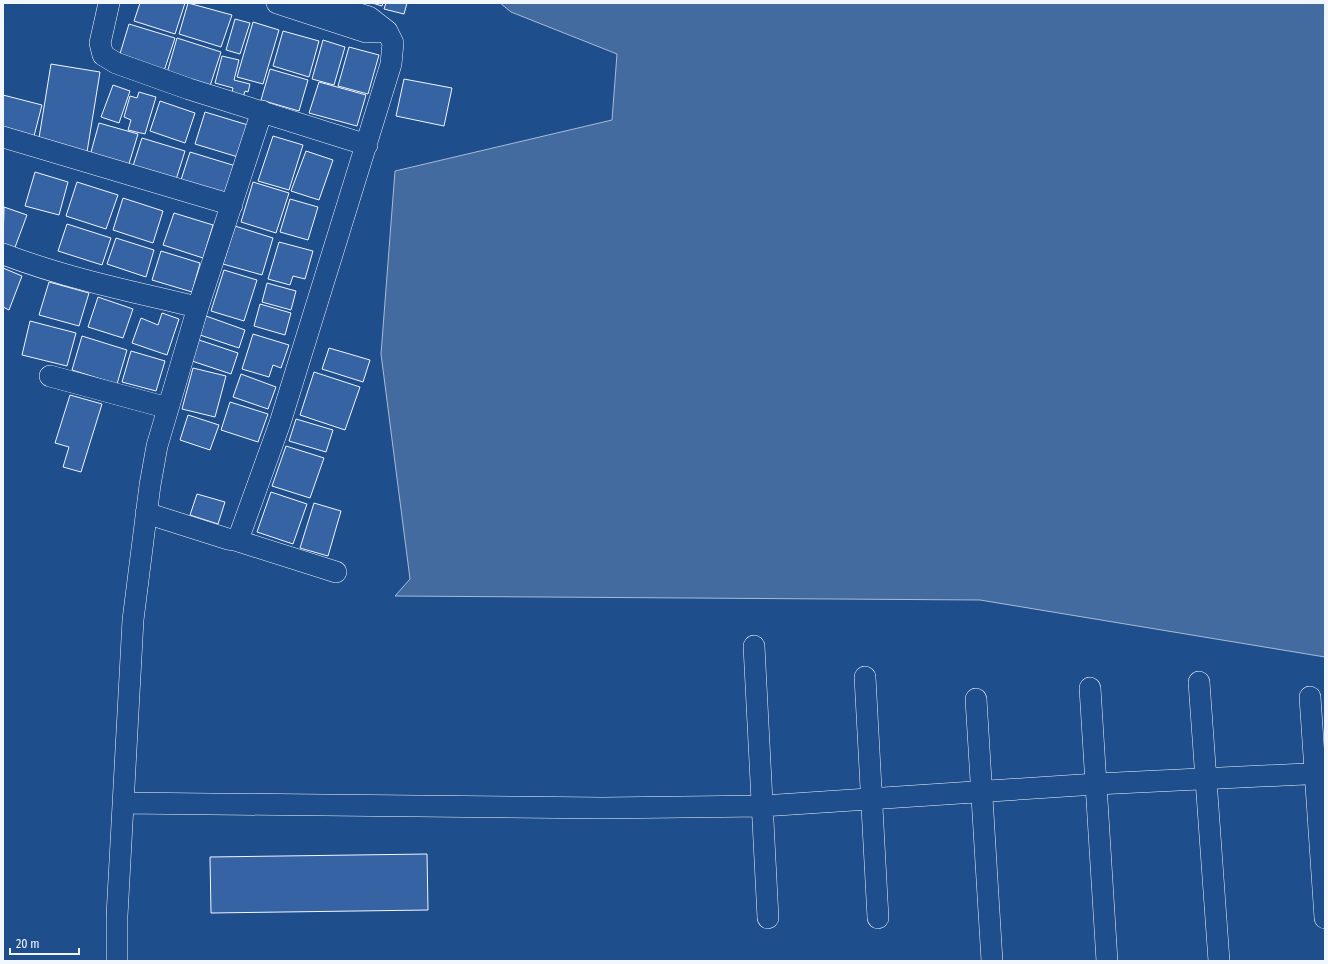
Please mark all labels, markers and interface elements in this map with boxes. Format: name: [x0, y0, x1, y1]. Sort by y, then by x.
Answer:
scale bar: [10, 930, 79, 956]
text: 20 m: [16, 937, 40, 951]

